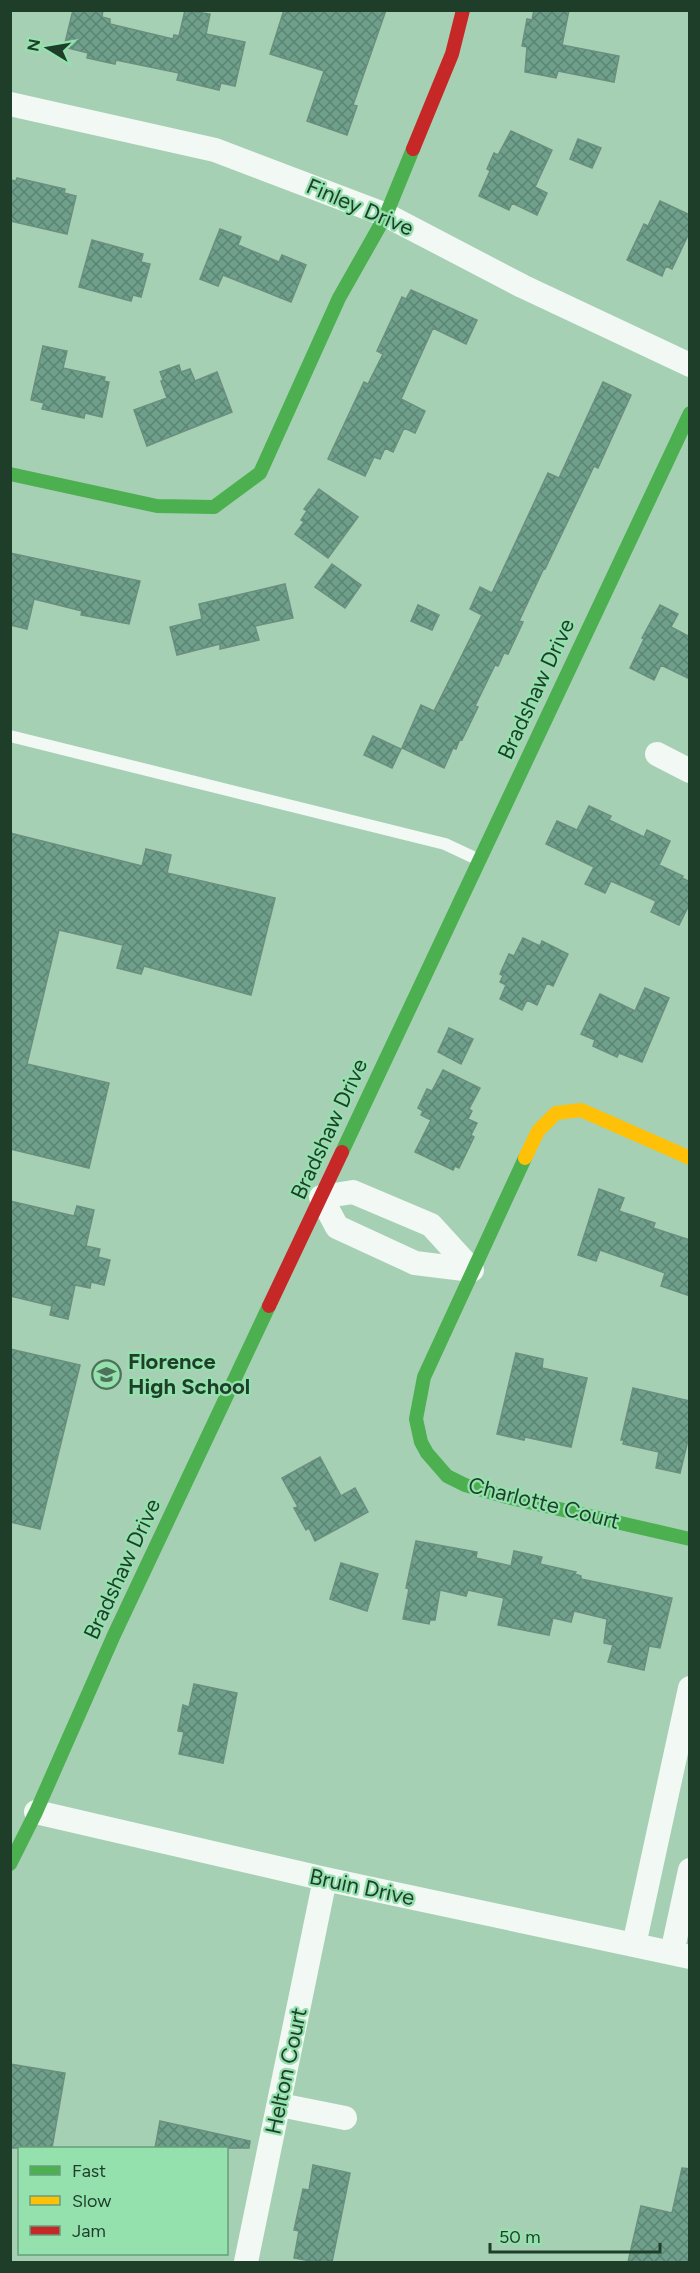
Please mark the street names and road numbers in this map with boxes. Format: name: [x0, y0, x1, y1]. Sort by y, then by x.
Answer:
street label: Finley Drive: [302, 172, 418, 242]
street label: Bradshaw Drive: [492, 614, 580, 764]
street label: Bradshaw Drive: [285, 1054, 373, 1204]
street label: Charlotte Court: [465, 1471, 623, 1535]
street label: Bradshaw Drive: [78, 1494, 166, 1644]
street label: Bruin Drive: [307, 1863, 417, 1911]
street label: Helton Court: [259, 2005, 313, 2137]

